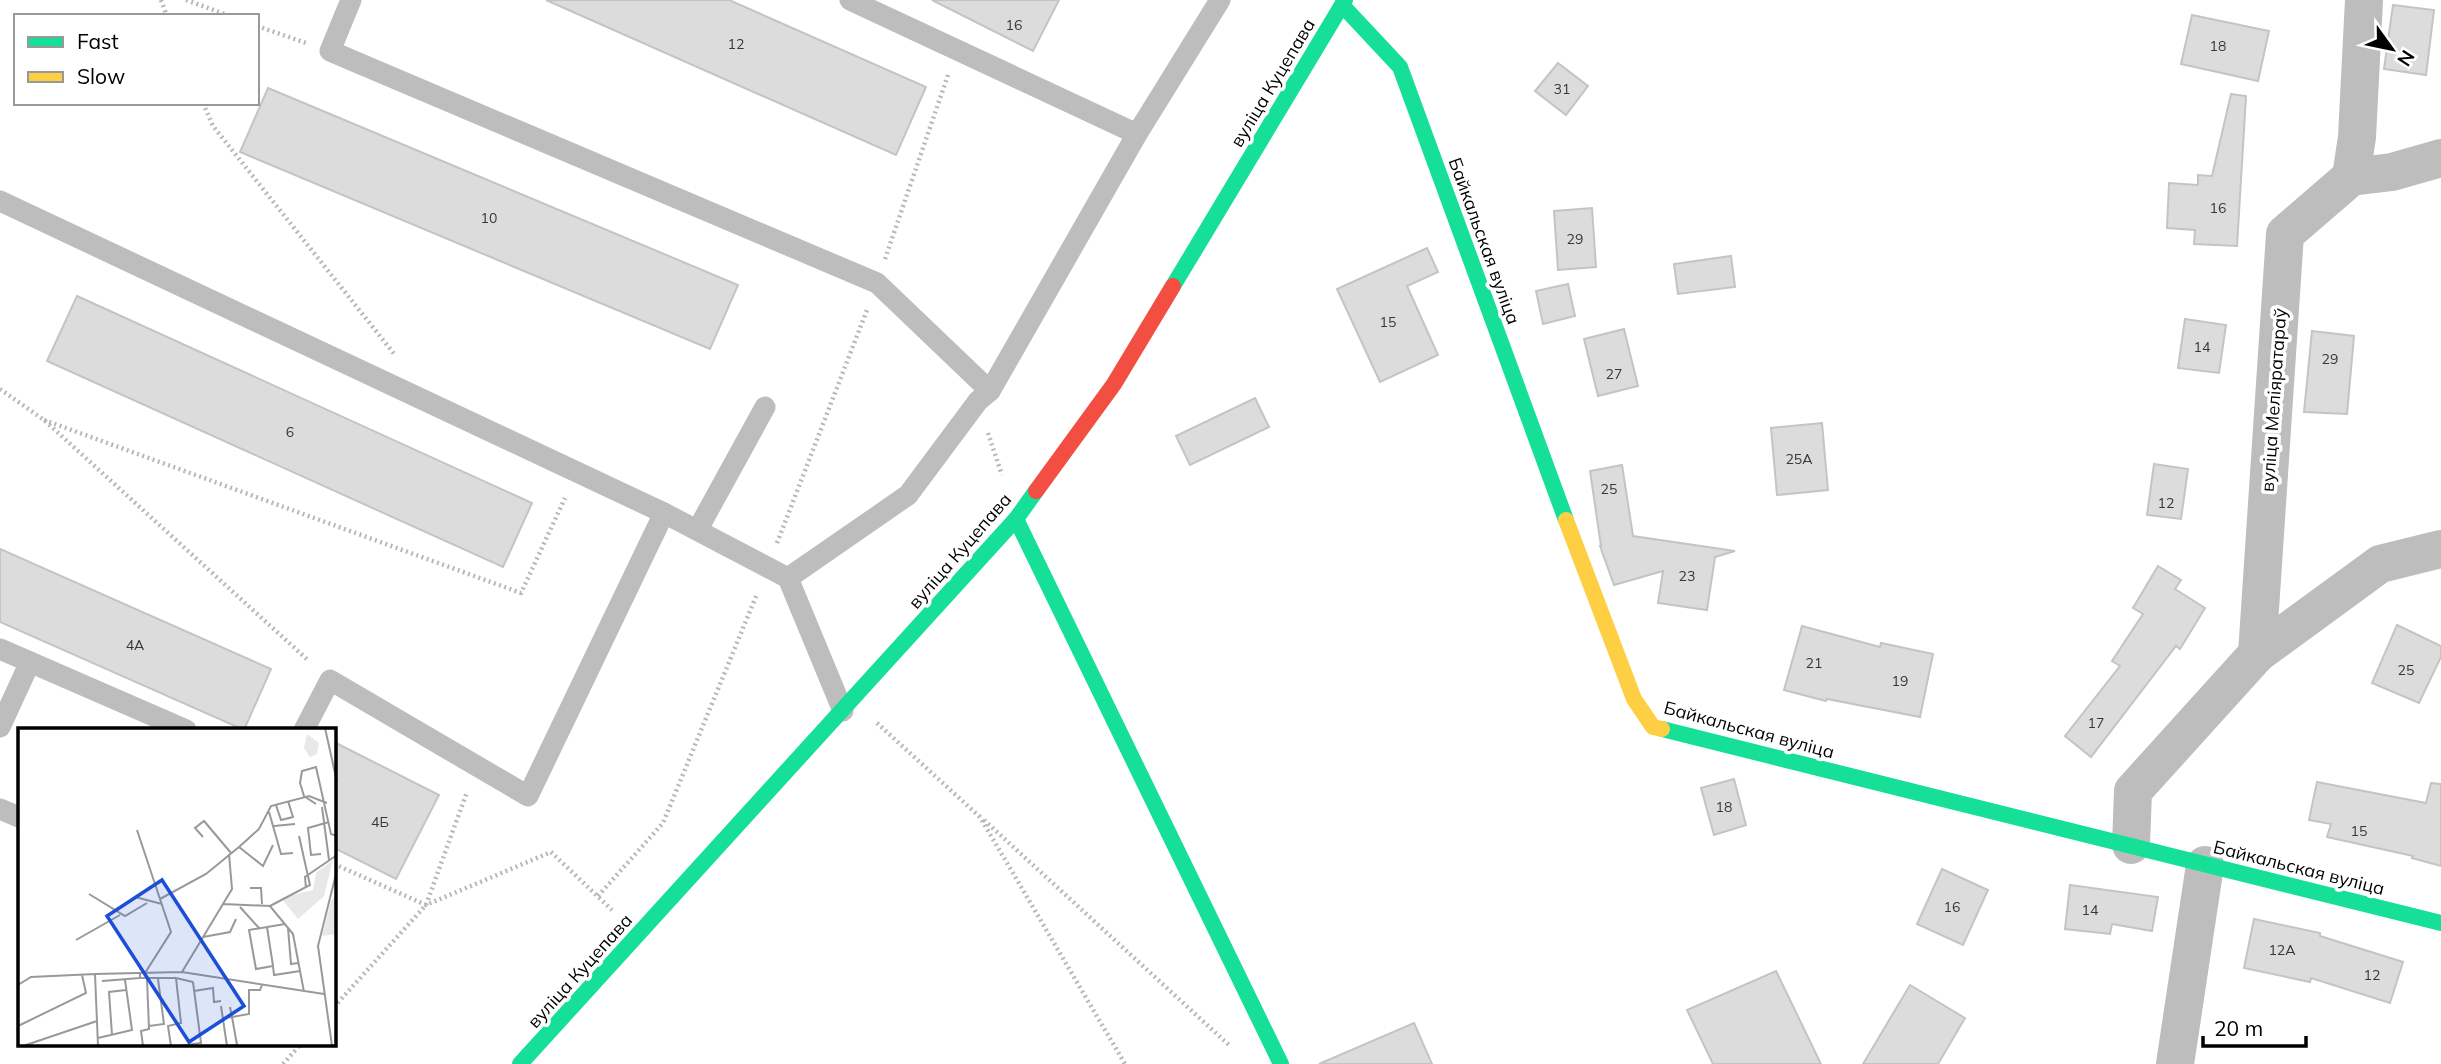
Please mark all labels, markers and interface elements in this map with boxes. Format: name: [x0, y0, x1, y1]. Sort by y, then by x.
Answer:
legend: [14, 14, 259, 105]
street label: вуліца Куцепава: [1225, 14, 1320, 151]
north arrow: [2357, 14, 2427, 84]
house number: 16: [1006, 16, 1022, 34]
text: Fast: [77, 28, 119, 54]
house number: 12: [728, 35, 744, 53]
house number: 18: [2210, 37, 2226, 55]
text: N: [2392, 46, 2420, 71]
text: Slow: [77, 63, 125, 89]
house number: 31: [1554, 80, 1570, 98]
street label: Байкальская вуліца: [1444, 154, 1525, 327]
house number: 16: [2210, 199, 2226, 217]
house number: 10: [481, 209, 497, 227]
house number: 29: [1567, 230, 1583, 248]
street label: вуліца Меліяратараў: [2256, 307, 2291, 493]
house number: 15: [1380, 313, 1396, 331]
house number: 14: [2194, 338, 2211, 356]
house number: 29: [2322, 350, 2338, 368]
house number: 27: [1606, 365, 1622, 383]
house number: 6: [286, 423, 294, 441]
house number: 25А: [1785, 450, 1813, 468]
house number: 25: [1601, 480, 1617, 498]
street label: вуліца Куцепава: [903, 488, 1016, 613]
house number: 12: [2158, 494, 2174, 512]
house number: 23: [1679, 567, 1695, 585]
house number: 4А: [126, 636, 145, 654]
house number: 21: [1806, 654, 1822, 672]
house number: 25: [2398, 661, 2414, 679]
house number: 19: [1892, 672, 1908, 690]
street label: Байкальская вуліца: [1661, 696, 1837, 763]
house number: 17: [2088, 714, 2104, 732]
inset map: [18, 728, 336, 1046]
house number: 18: [1716, 798, 1732, 816]
house number: 4Б: [371, 813, 389, 831]
house number: 15: [2351, 822, 2367, 840]
street label: Байкальская вуліца: [2211, 835, 2387, 900]
house number: 16: [1944, 898, 1960, 916]
house number: 14: [2082, 901, 2099, 919]
street label: вуліца Куцепава: [522, 909, 637, 1033]
house number: 12А: [2268, 941, 2296, 959]
house number: 12: [2364, 966, 2380, 984]
scale bar: [2203, 1004, 2306, 1048]
text: 20 m: [2214, 1015, 2263, 1041]

